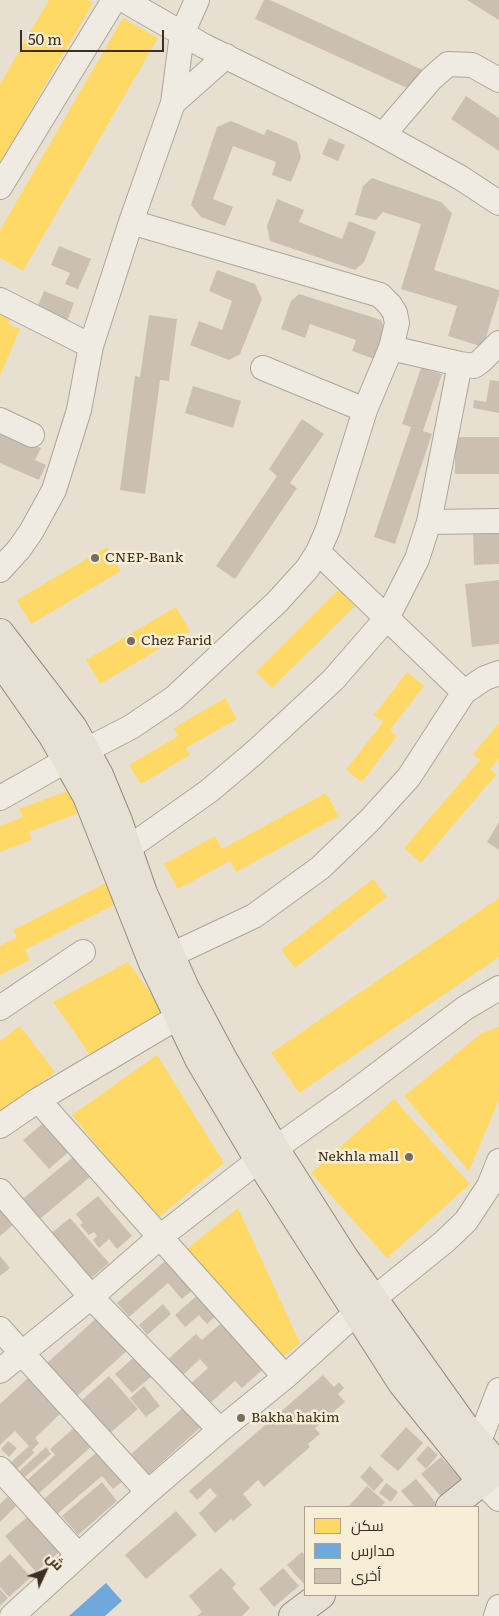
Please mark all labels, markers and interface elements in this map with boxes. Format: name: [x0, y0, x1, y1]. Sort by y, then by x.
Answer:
scale bar: [22, 20, 166, 52]
text: 50 m: [28, 27, 62, 50]
place label: CNEP-Bank: [105, 550, 183, 566]
marker: CNEP-Bank: [89, 552, 101, 564]
place label: Chez Farid: [141, 633, 212, 649]
marker: Chez Farid: [125, 635, 137, 647]
place label: Nekhla mall: [318, 1149, 399, 1165]
marker: Nekhla mall: [403, 1151, 415, 1163]
place label: Bakha hakim: [251, 1410, 340, 1426]
marker: Bakha hakim: [235, 1412, 247, 1424]
legend: [304, 1506, 479, 1596]
text: سكن: [351, 1513, 384, 1536]
text: مدارس: [351, 1538, 395, 1561]
north arrow: [20, 1546, 70, 1596]
text: ش: [43, 1547, 69, 1574]
text: أخرى: [351, 1563, 381, 1586]

